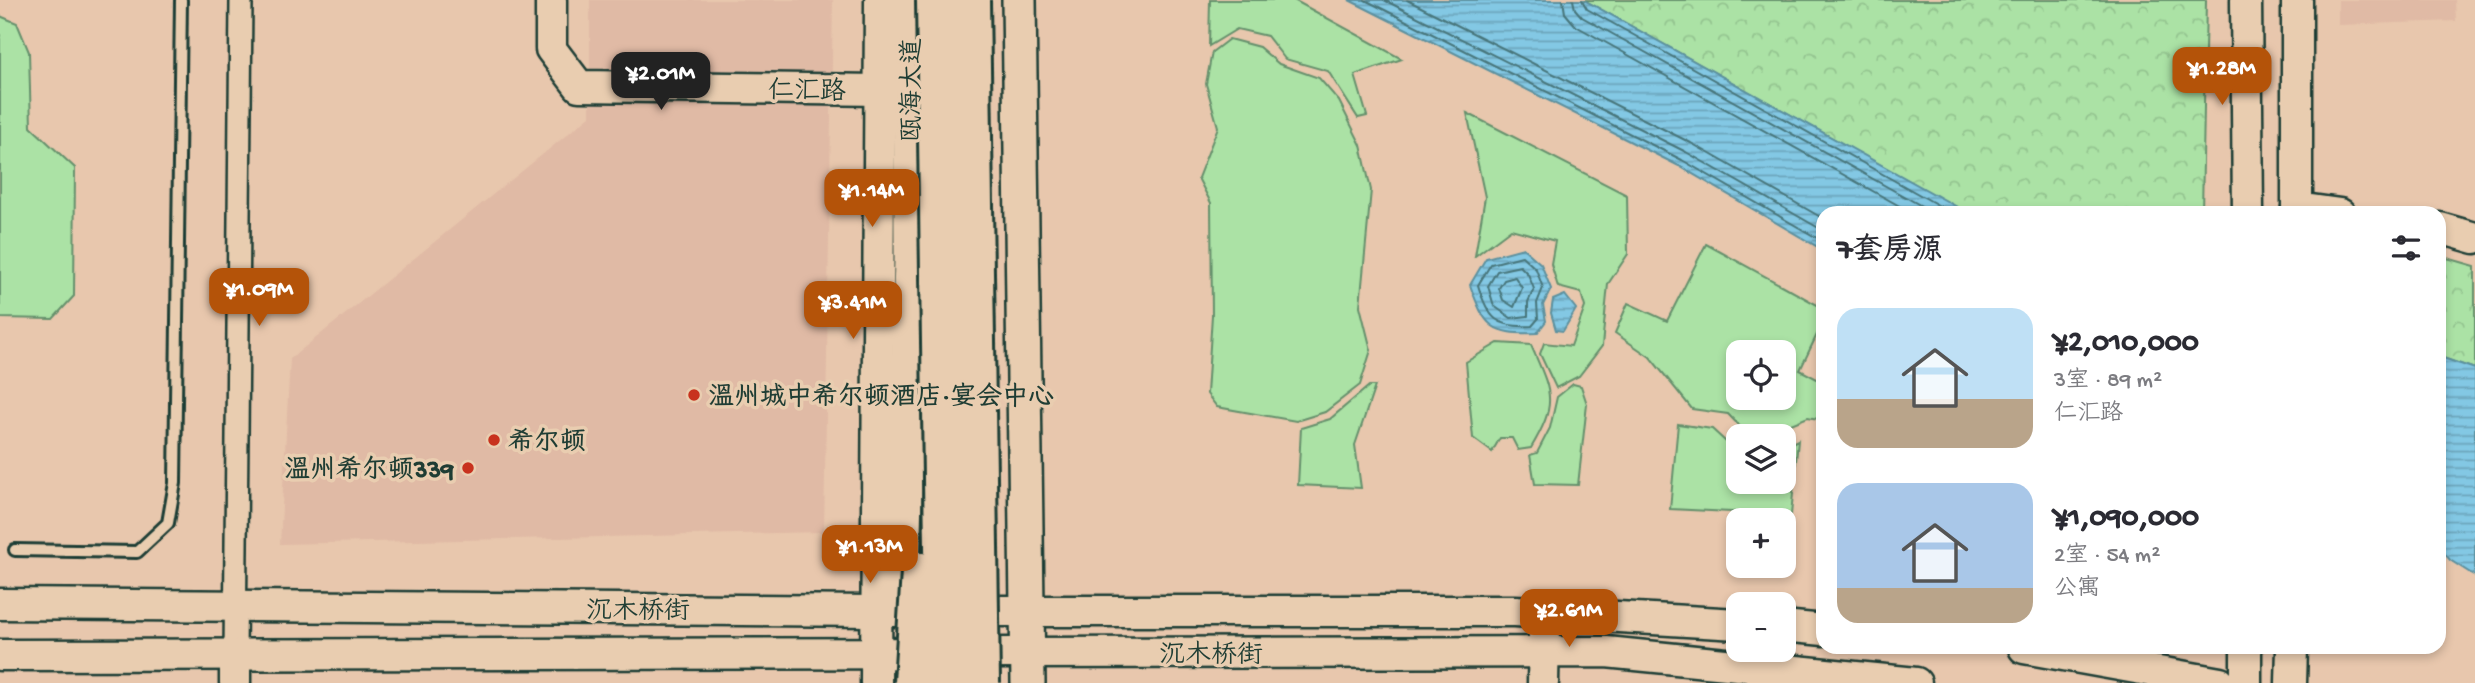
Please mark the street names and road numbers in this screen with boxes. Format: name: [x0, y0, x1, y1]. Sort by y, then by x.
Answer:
street label: 瓯海大道: [897, 38, 930, 142]
street label: 仁汇路: [768, 75, 846, 110]
street label: 沉木桥街: [586, 596, 690, 629]
street label: 沉木桥街: [1159, 640, 1263, 673]

